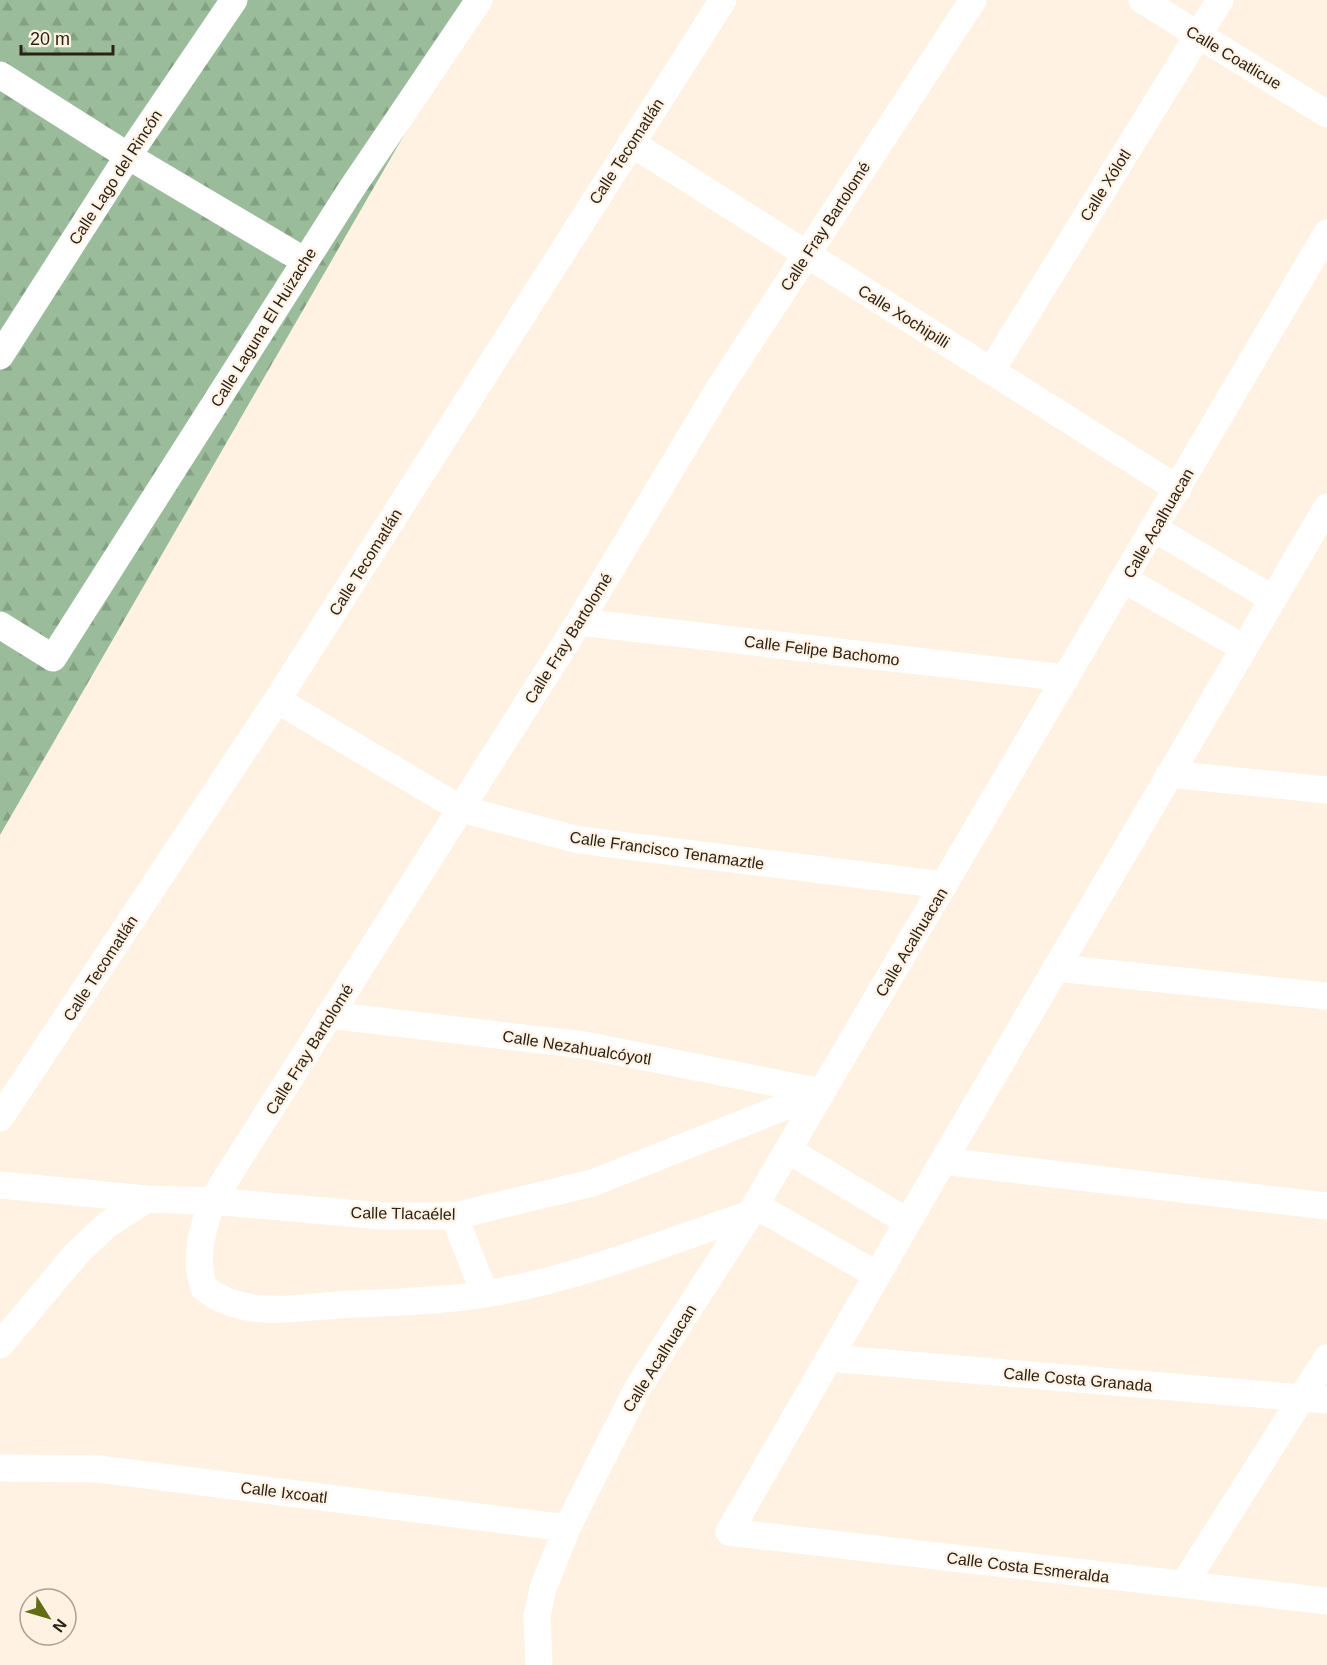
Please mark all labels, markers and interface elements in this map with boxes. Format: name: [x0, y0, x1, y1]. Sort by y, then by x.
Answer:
scale bar: [21, 18, 112, 56]
street label: Calle Coatlicue: [1183, 22, 1284, 92]
text: 20 m: [30, 29, 70, 49]
street label: Calle Tecomatlán: [586, 95, 667, 207]
street label: Calle Lago del Rincón: [66, 107, 165, 248]
street label: Calle Xólotl: [1077, 146, 1134, 224]
street label: Calle Fray Bartolomé: [777, 159, 874, 294]
street label: Calle Laguna El Huizache: [207, 245, 319, 410]
street label: Calle Xochipilli: [855, 282, 952, 351]
street label: Calle Acalhuacan: [1120, 465, 1197, 581]
street label: Calle Tecomatlán: [326, 506, 405, 619]
street label: Calle Fray Bartolomé: [521, 570, 616, 706]
street label: Calle Felipe Bachomo: [743, 633, 901, 668]
street label: Calle Francisco Tenamaztle: [569, 828, 765, 873]
street label: Calle Acalhuacan: [872, 885, 951, 1000]
street label: Calle Tecomatlán: [60, 912, 141, 1024]
street label: Calle Fray Bartolomé: [262, 981, 357, 1117]
street label: Calle Nezahualcóyotl: [501, 1027, 652, 1068]
street label: Calle Tlacaélel: [351, 1204, 455, 1223]
street label: Calle Acalhuacan: [619, 1301, 699, 1415]
street label: Calle Costa Granada: [1003, 1365, 1153, 1394]
street label: Calle Ixcoatl: [240, 1479, 328, 1506]
street label: Calle Costa Esmeralda: [946, 1549, 1110, 1586]
north arrow: [18, 1587, 78, 1647]
text: N: [49, 1616, 70, 1635]

